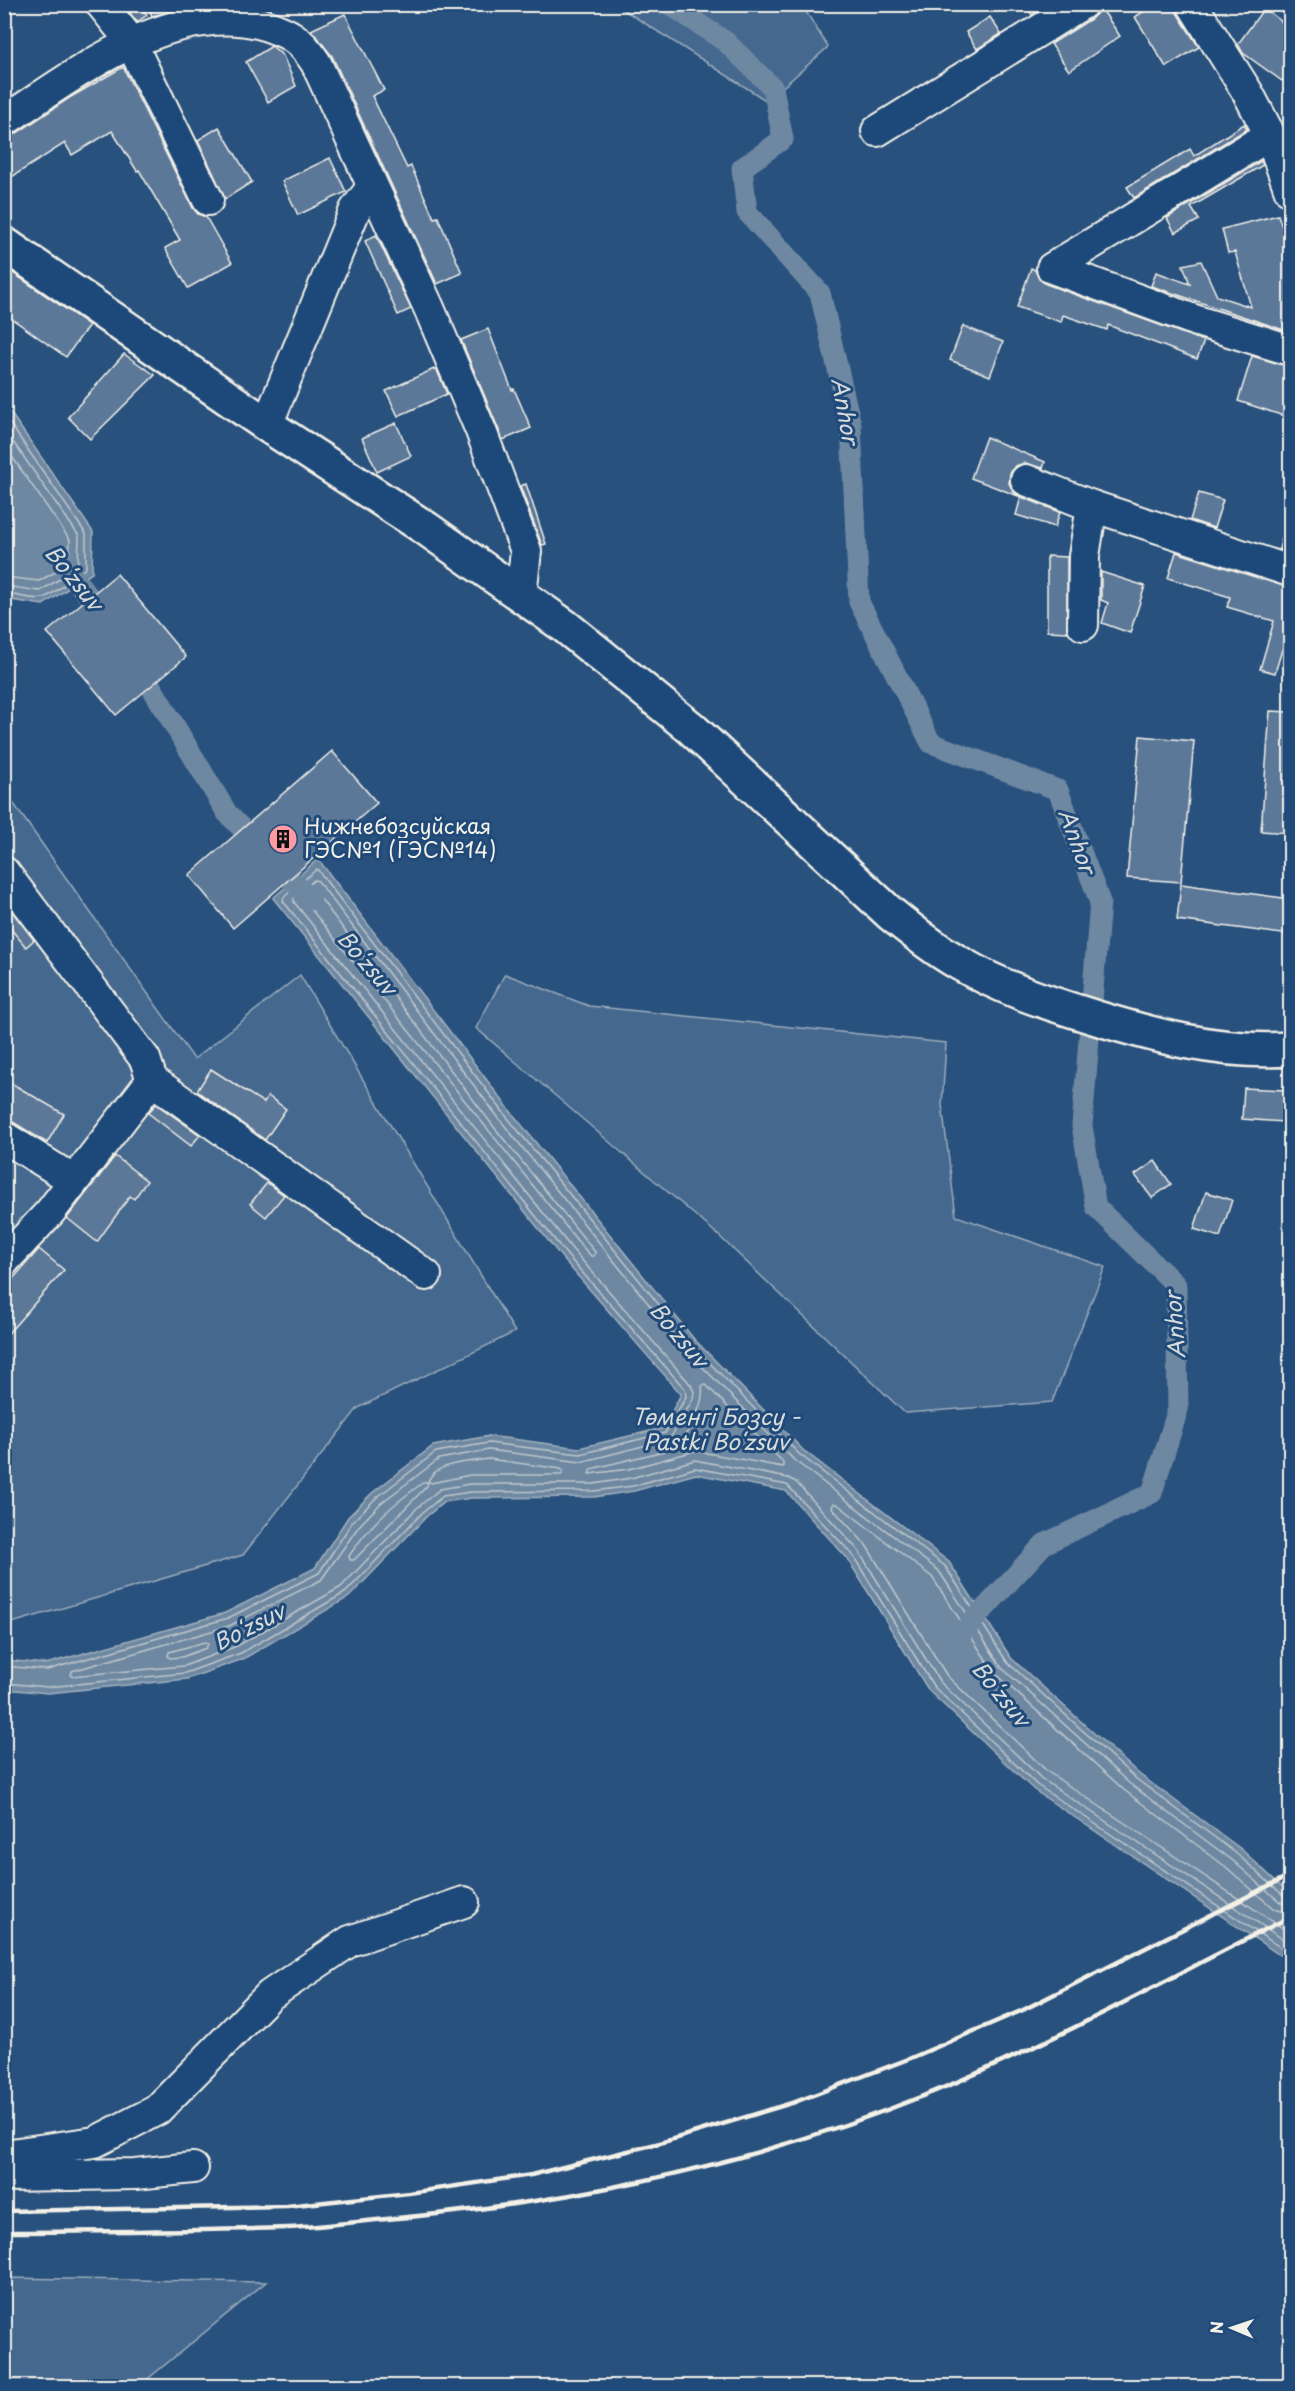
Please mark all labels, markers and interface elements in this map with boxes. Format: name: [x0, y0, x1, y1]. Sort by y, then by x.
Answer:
water label: Anhor: [824, 375, 869, 449]
water label: Boʻzsuv: [38, 537, 114, 619]
water label: Anhor: [1051, 803, 1106, 880]
place label: Нижнебозсуйская ГЭС№1 (ГЭС№14): [304, 809, 496, 865]
building icon: Нижнебозсуйская ГЭС№1 (ГЭС№14): [267, 823, 299, 855]
water label: Boʻzsuv: [331, 923, 407, 1004]
water label: Anhor: [1155, 1288, 1192, 1360]
water label: Boʻzsuv: [643, 1294, 719, 1376]
water label: Төменгі Бозсу - Pastki Boʻzsuv: [631, 1399, 801, 1457]
water label: Boʻzsuv: [207, 1592, 292, 1658]
water label: Boʻzsuv: [965, 1653, 1041, 1735]
north arrow: [1202, 2298, 1262, 2358]
text: N: [1204, 2321, 1228, 2334]

